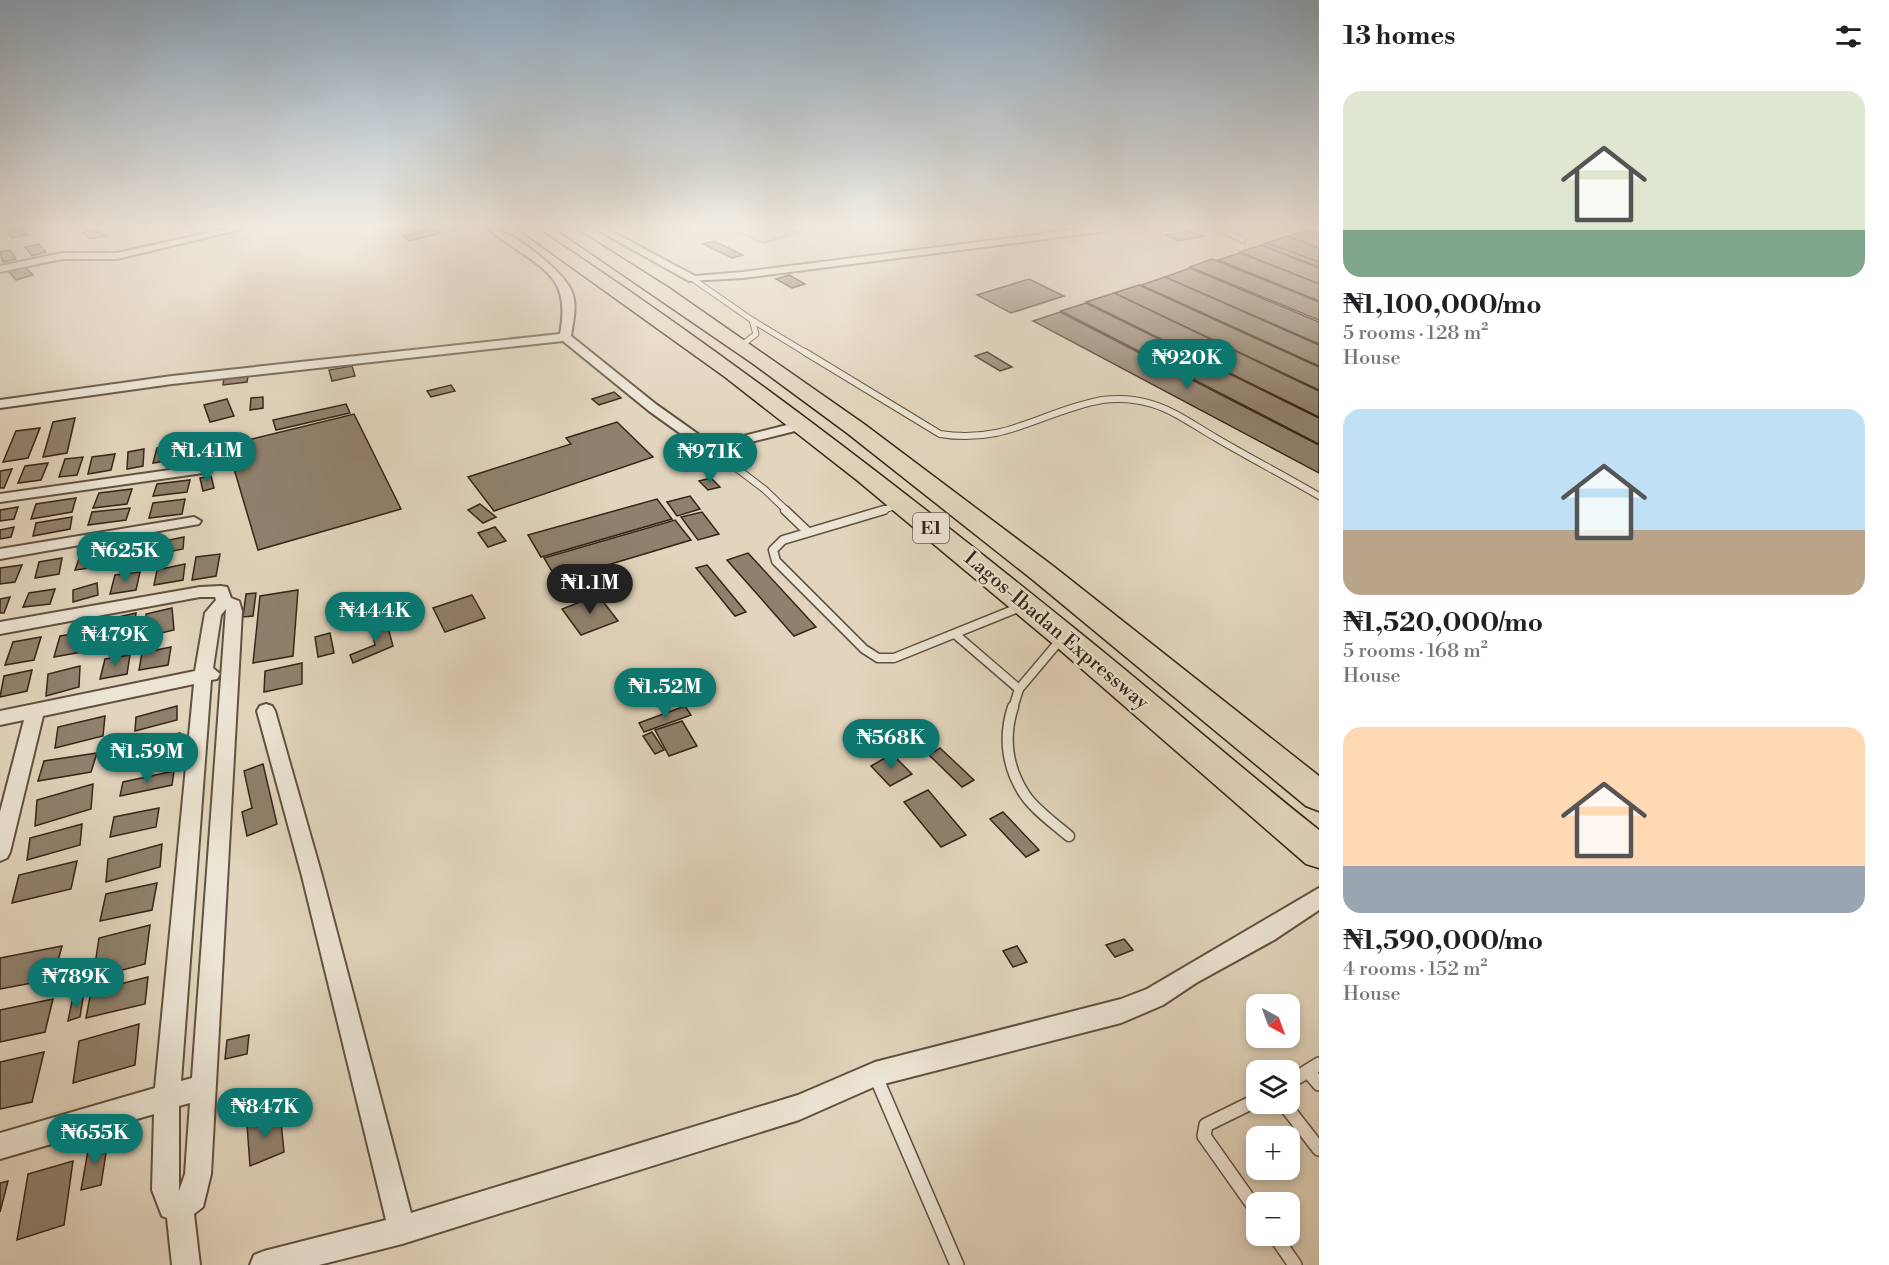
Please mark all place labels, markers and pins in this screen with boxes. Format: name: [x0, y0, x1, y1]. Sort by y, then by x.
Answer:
pin: ₦920K: [1145, 339, 1229, 390]
pin: ₦1.41M: [158, 432, 256, 483]
pin: ₦971K: [668, 433, 752, 484]
pin: ₦625K: [83, 532, 167, 583]
pin: ₦1.1M: [548, 564, 632, 615]
pin: ₦444K: [333, 592, 417, 643]
pin: ₦479K: [73, 616, 157, 667]
pin: ₦1.52M: [616, 668, 714, 719]
pin: ₦568K: [849, 719, 933, 770]
pin: ₦1.59M: [98, 733, 196, 784]
pin: ₦789K: [34, 958, 118, 1009]
pin: ₦847K: [223, 1088, 307, 1139]
pin: ₦655K: [53, 1114, 137, 1165]

